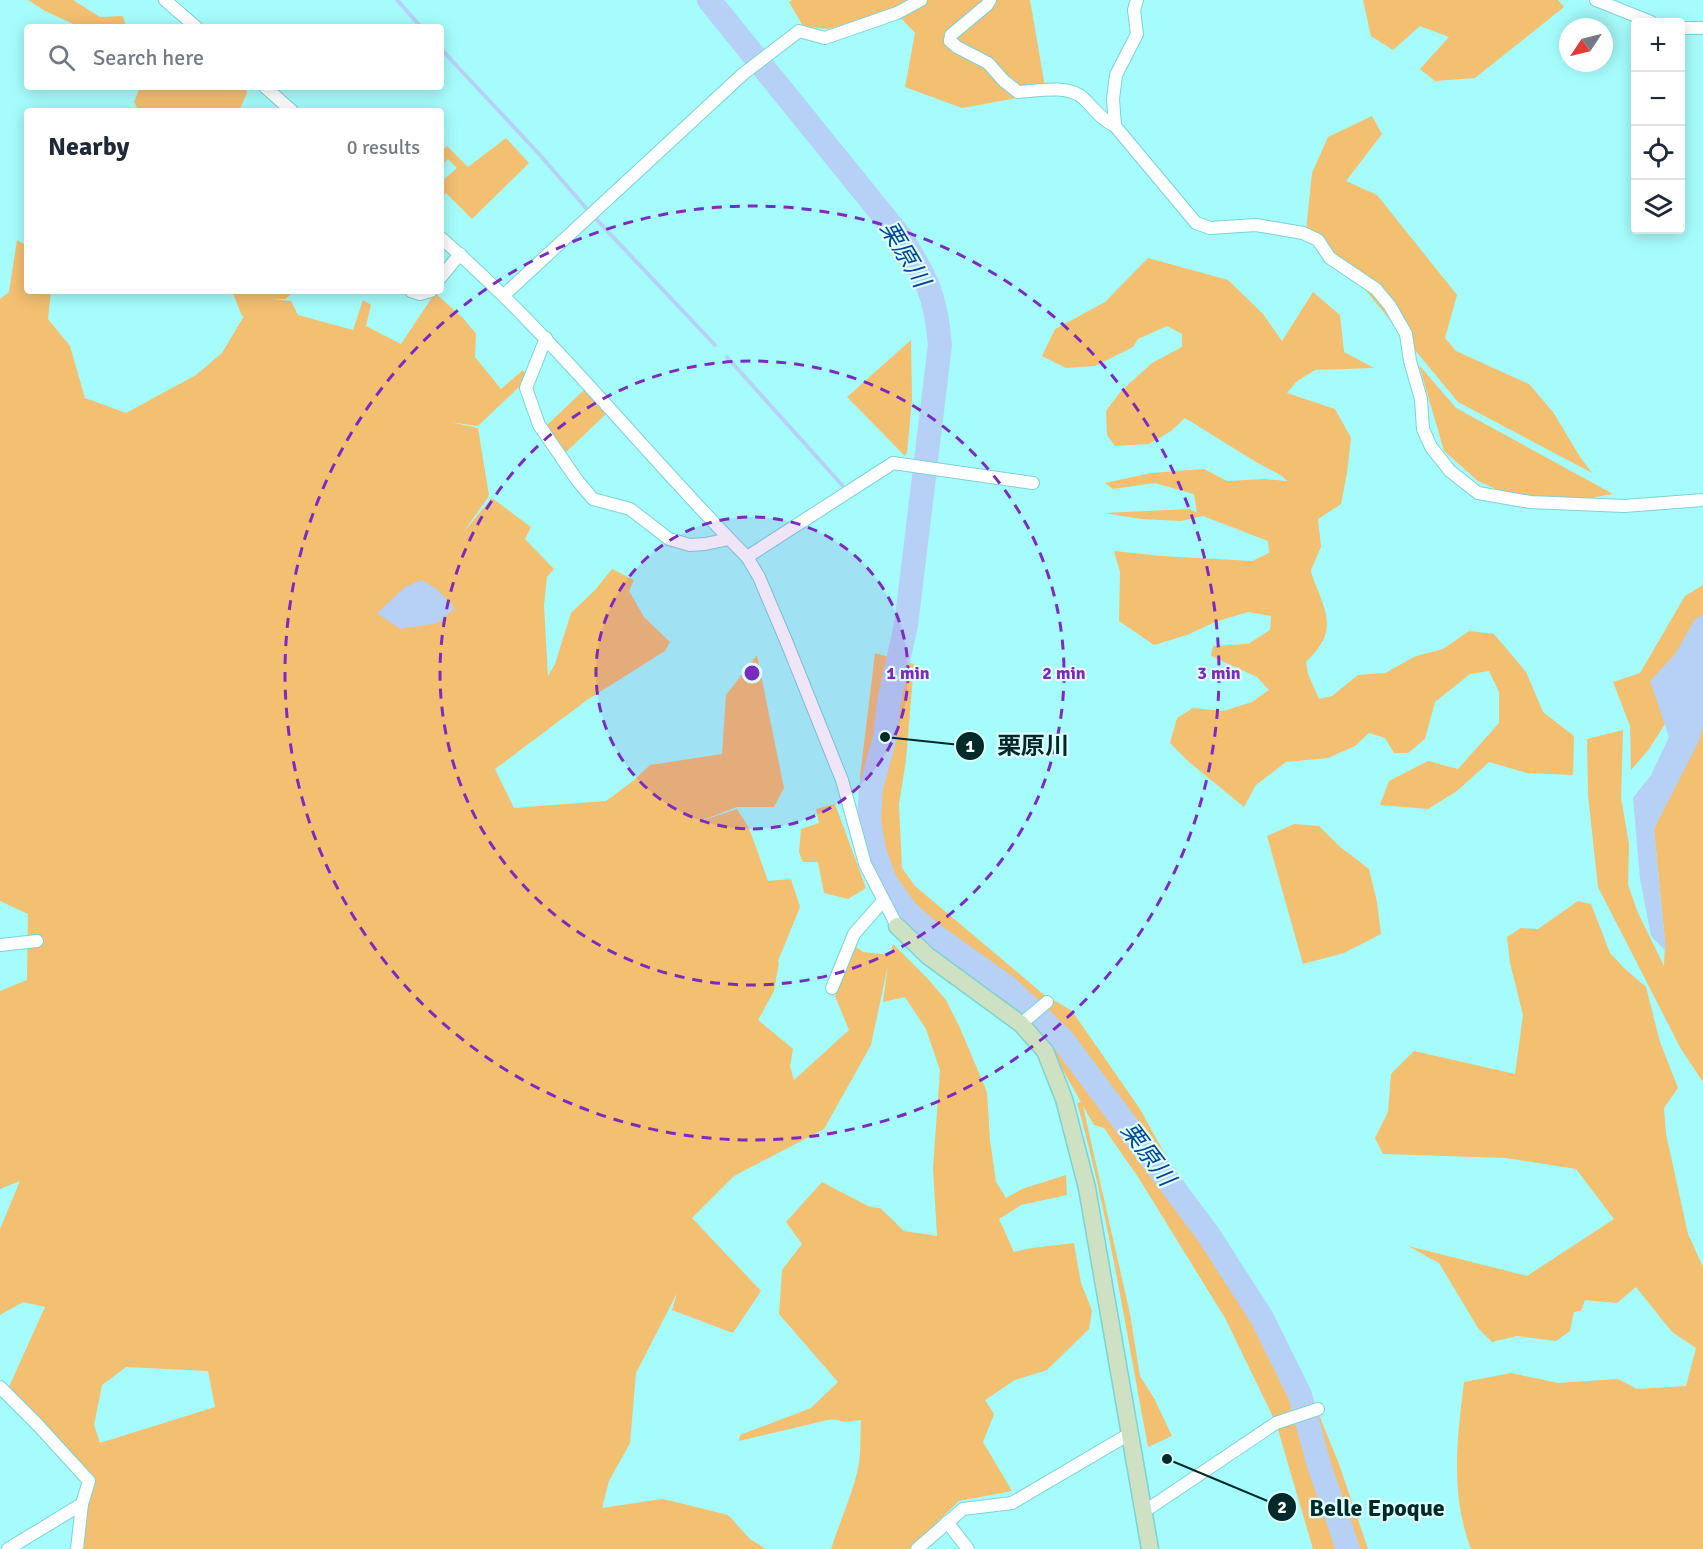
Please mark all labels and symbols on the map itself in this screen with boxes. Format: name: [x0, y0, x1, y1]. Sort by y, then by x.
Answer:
north arrow: [1559, 18, 1613, 72]
water label: 栗原川: [874, 215, 938, 295]
text: 1 min: [886, 662, 930, 684]
text: 2 min: [1042, 662, 1086, 684]
text: 3 min: [1197, 662, 1241, 684]
centre of rings: [742, 663, 762, 683]
callout: 栗原川: [955, 725, 1081, 767]
text: 栗原川: [997, 731, 1069, 761]
text: 1: [965, 735, 975, 757]
water label: 栗原川: [1114, 1116, 1183, 1194]
callout: Belle Epoque: [1267, 1486, 1456, 1528]
text: Belle Epoque: [1309, 1493, 1445, 1523]
text: 2: [1277, 1496, 1287, 1518]

